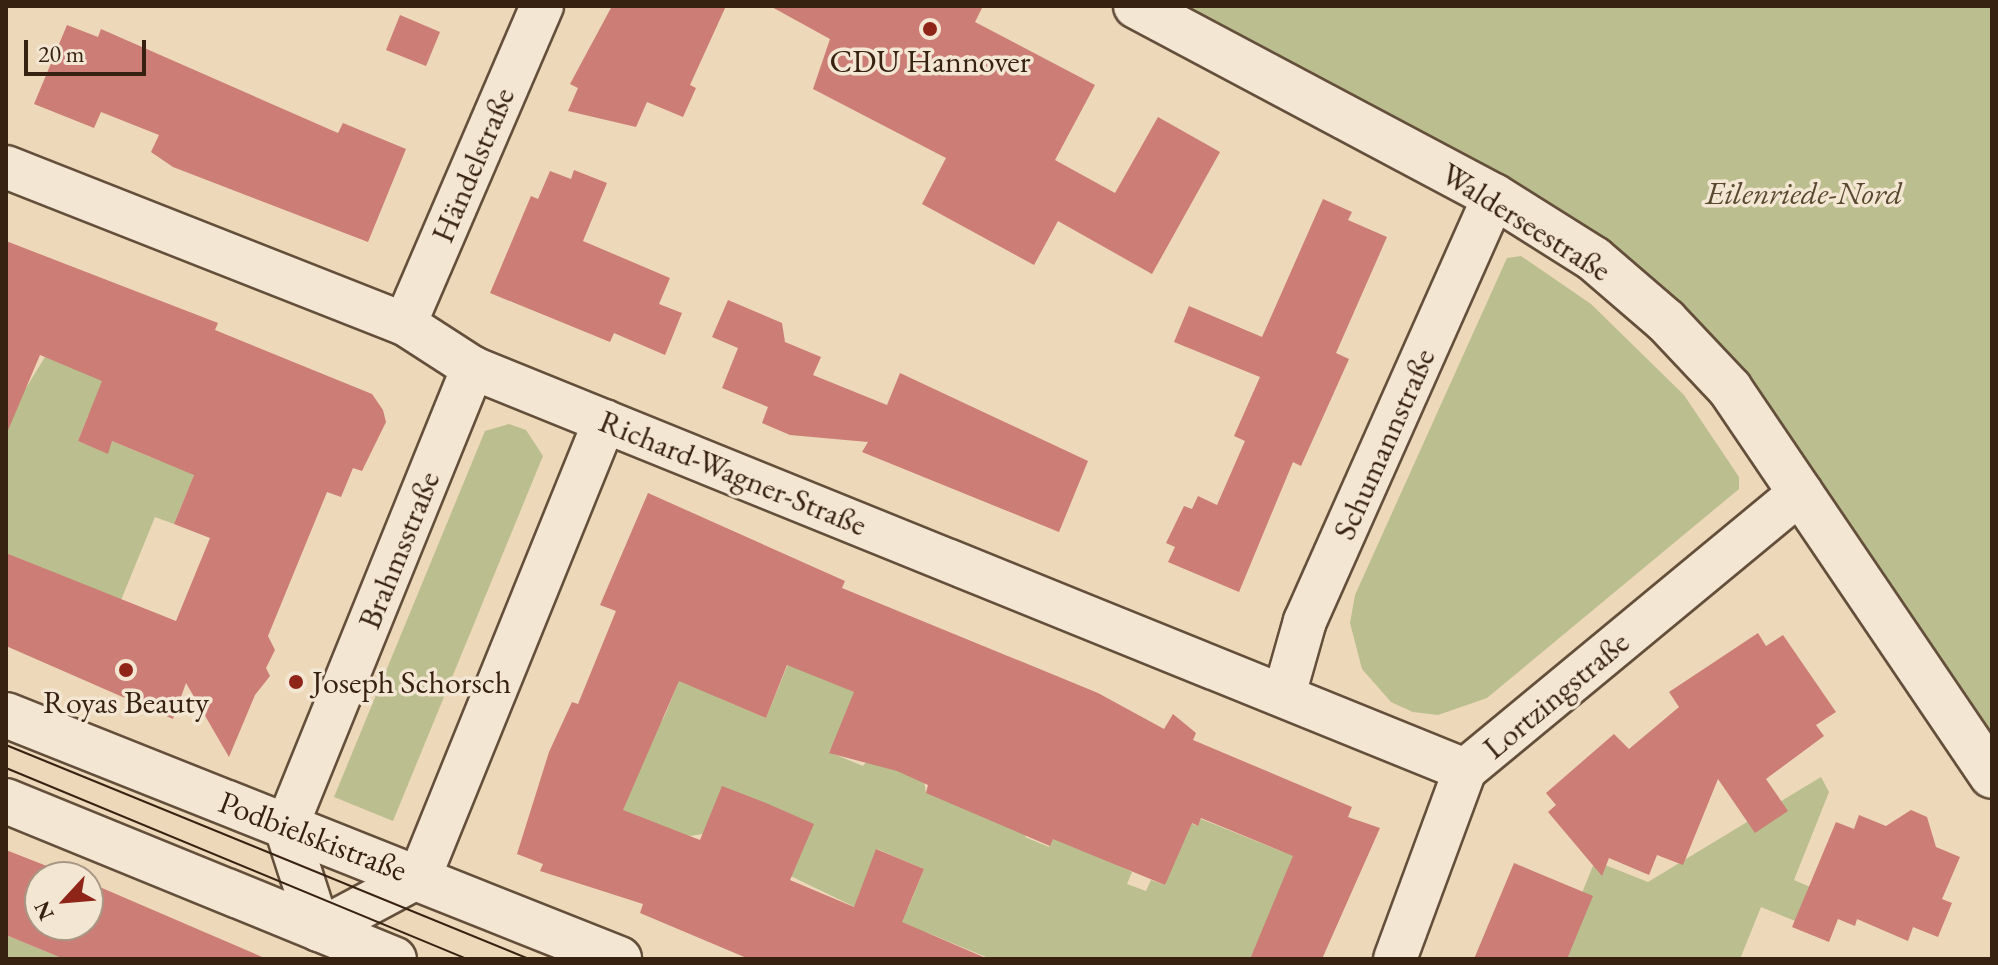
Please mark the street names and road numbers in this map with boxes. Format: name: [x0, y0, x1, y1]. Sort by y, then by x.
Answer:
street label: Händelstraße: [423, 82, 523, 248]
street label: Walderseestraße: [1434, 154, 1618, 290]
street label: Schumannstraße: [1325, 342, 1443, 546]
street label: Richard-Wagner-Straße: [594, 402, 872, 544]
street label: Brahmsstraße: [350, 466, 448, 634]
street label: Lortzingstraße: [1475, 623, 1637, 767]
street label: Podbielskistraße: [214, 783, 412, 889]

